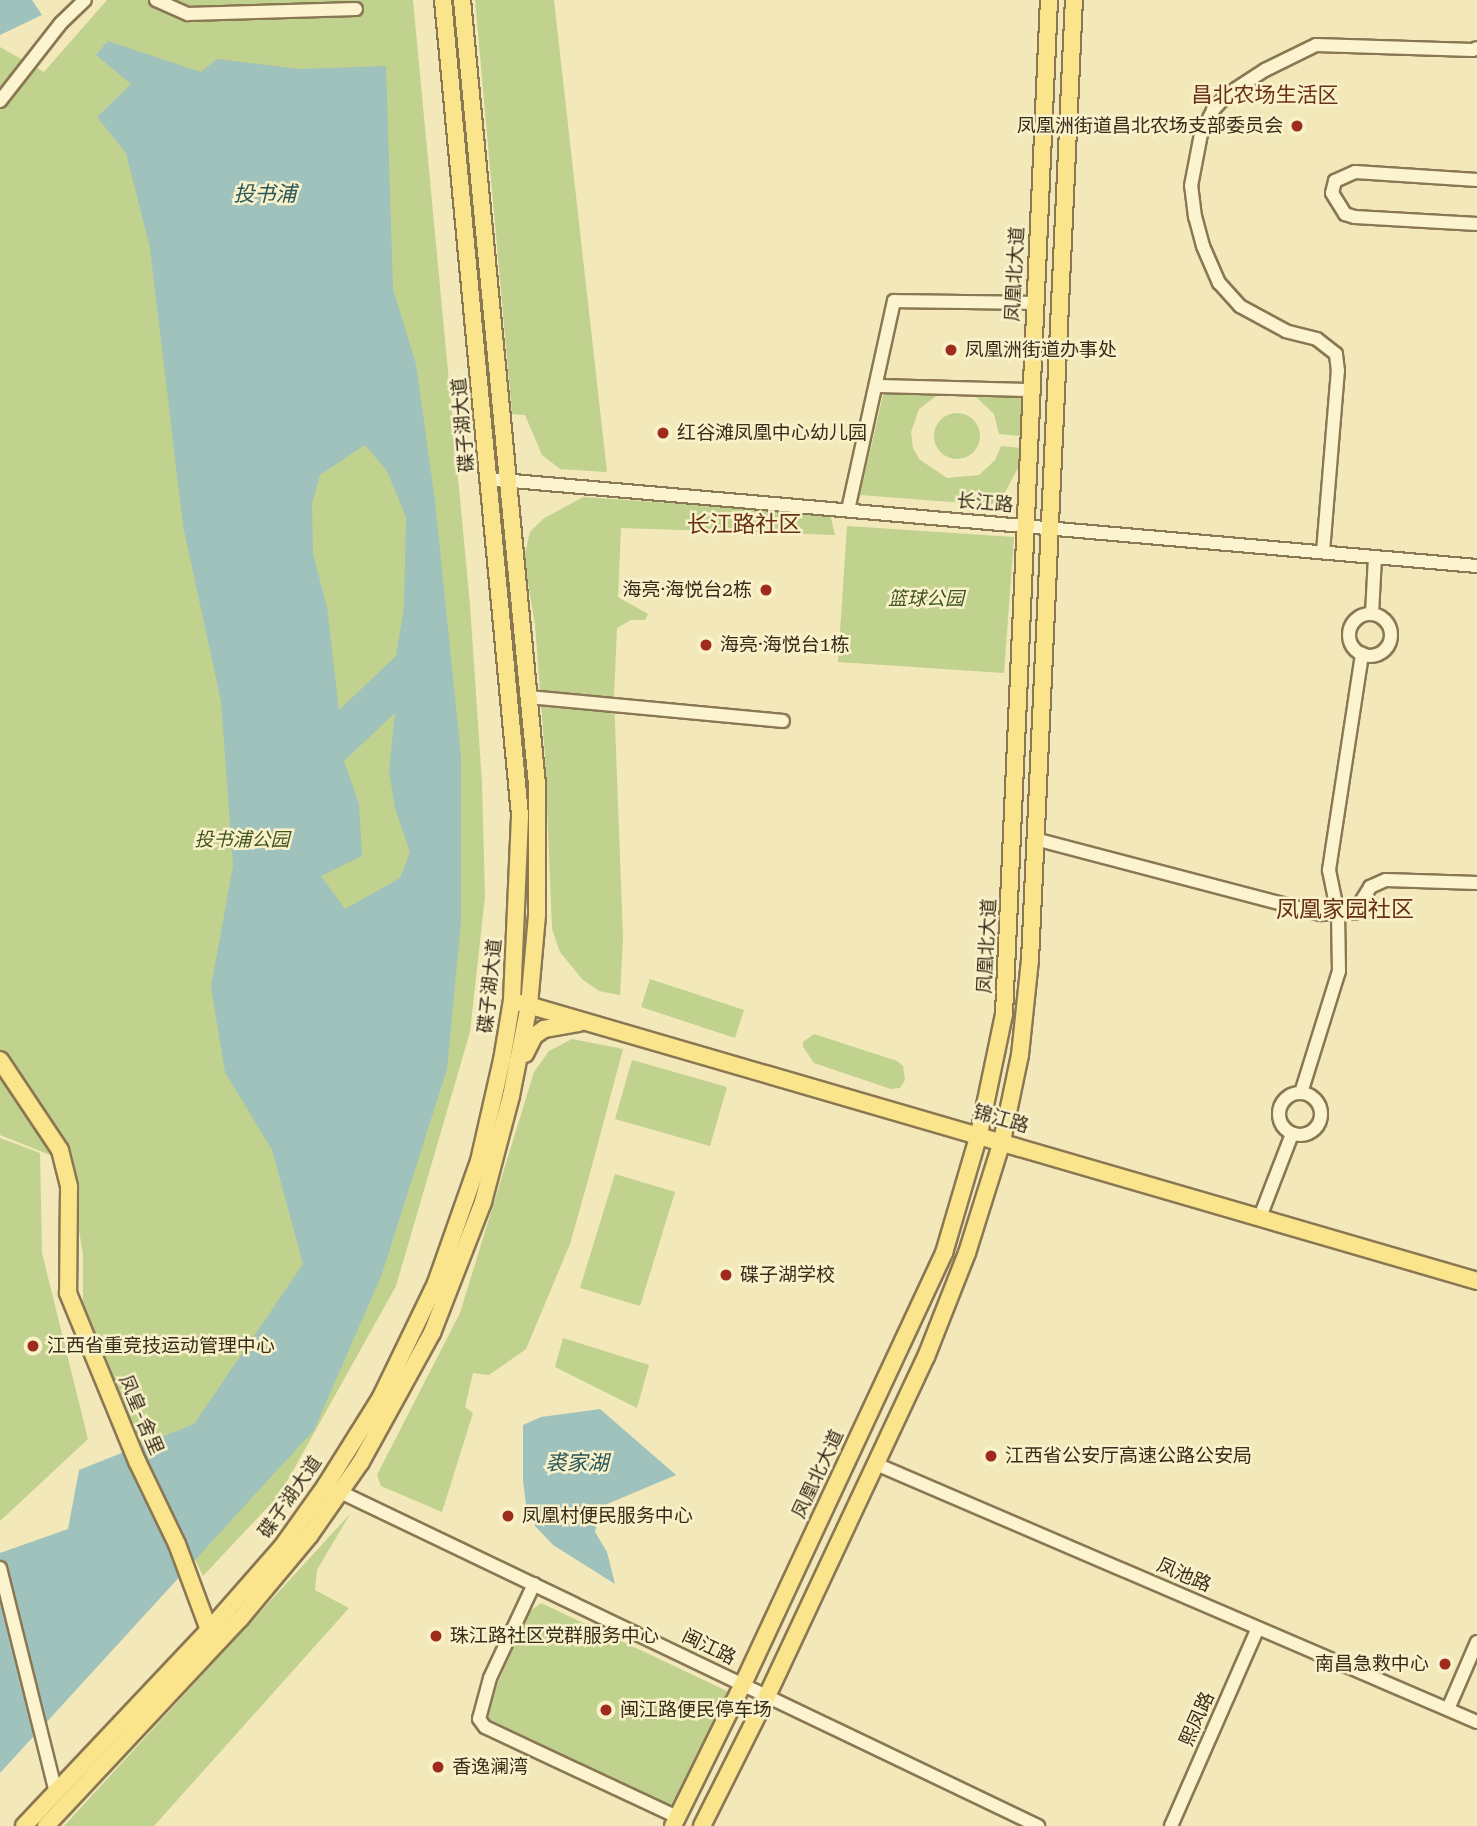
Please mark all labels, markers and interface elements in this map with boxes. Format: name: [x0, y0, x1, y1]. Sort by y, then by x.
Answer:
district label: 昌北农场生活区: [1192, 82, 1338, 108]
place label: 凤凰洲街道昌北农场支部委员会: [1017, 115, 1283, 137]
marker: 凤凰洲街道昌北农场支部委员会: [1289, 118, 1305, 134]
water label: 投书浦: [234, 181, 296, 207]
street label: 凤凰北大道: [1001, 226, 1029, 322]
place label: 凤凰洲街道办事处: [965, 339, 1117, 361]
marker: 凤凰洲街道办事处: [943, 342, 959, 358]
street label: 碟子湖大道: [448, 377, 478, 473]
place label: 红谷滩凤凰中心幼儿园: [677, 422, 867, 444]
marker: 红谷滩凤凰中心幼儿园: [655, 425, 671, 441]
street label: 长江路: [956, 489, 1014, 517]
district label: 长江路社区: [687, 511, 801, 539]
place label: 海亮·海悦台2栋: [623, 579, 752, 601]
marker: 海亮·海悦台2栋: [758, 582, 774, 598]
park label: 篮球公园: [888, 588, 964, 610]
place label: 海亮·海悦台1栋: [720, 634, 849, 656]
marker: 海亮·海悦台1栋: [698, 637, 714, 653]
park label: 投书浦公园: [195, 829, 289, 851]
district label: 凤凰家园社区: [1276, 896, 1414, 924]
street label: 凤凰北大道: [973, 898, 1001, 994]
street label: 碟子湖大道: [474, 938, 506, 1034]
street label: 锦江路: [970, 1100, 1032, 1138]
place label: 碟子湖学校: [740, 1264, 835, 1286]
marker: 碟子湖学校: [718, 1267, 734, 1283]
place label: 江西省重竞技运动管理中心: [47, 1335, 275, 1357]
marker: 江西省重竞技运动管理中心: [25, 1338, 41, 1354]
street label: 凤皇-舍里: [114, 1372, 168, 1458]
street label: 凤凰北大道: [788, 1426, 848, 1522]
place label: 江西省公安厅高速公路公安局: [1005, 1445, 1252, 1467]
marker: 江西省公安厅高速公路公安局: [983, 1448, 999, 1464]
water label: 裘家湖: [546, 1450, 608, 1476]
street label: 碟子湖大道: [253, 1452, 327, 1542]
place label: 凤凰村便民服务中心: [522, 1505, 693, 1527]
marker: 凤凰村便民服务中心: [500, 1508, 516, 1524]
street label: 凤池路: [1153, 1553, 1215, 1597]
street label: 闽江路: [678, 1624, 740, 1670]
place label: 珠江路社区党群服务中心: [450, 1625, 659, 1647]
marker: 珠江路社区党群服务中心: [428, 1628, 444, 1644]
place label: 南昌急救中心: [1315, 1653, 1429, 1675]
marker: 南昌急救中心: [1435, 1654, 1455, 1674]
street label: 熙凤路: [1175, 1688, 1219, 1750]
place label: 闽江路便民停车场: [620, 1699, 772, 1721]
marker: 闽江路便民停车场: [598, 1702, 614, 1718]
place label: 香逸澜湾: [452, 1756, 528, 1778]
marker: 香逸澜湾: [430, 1759, 446, 1775]

